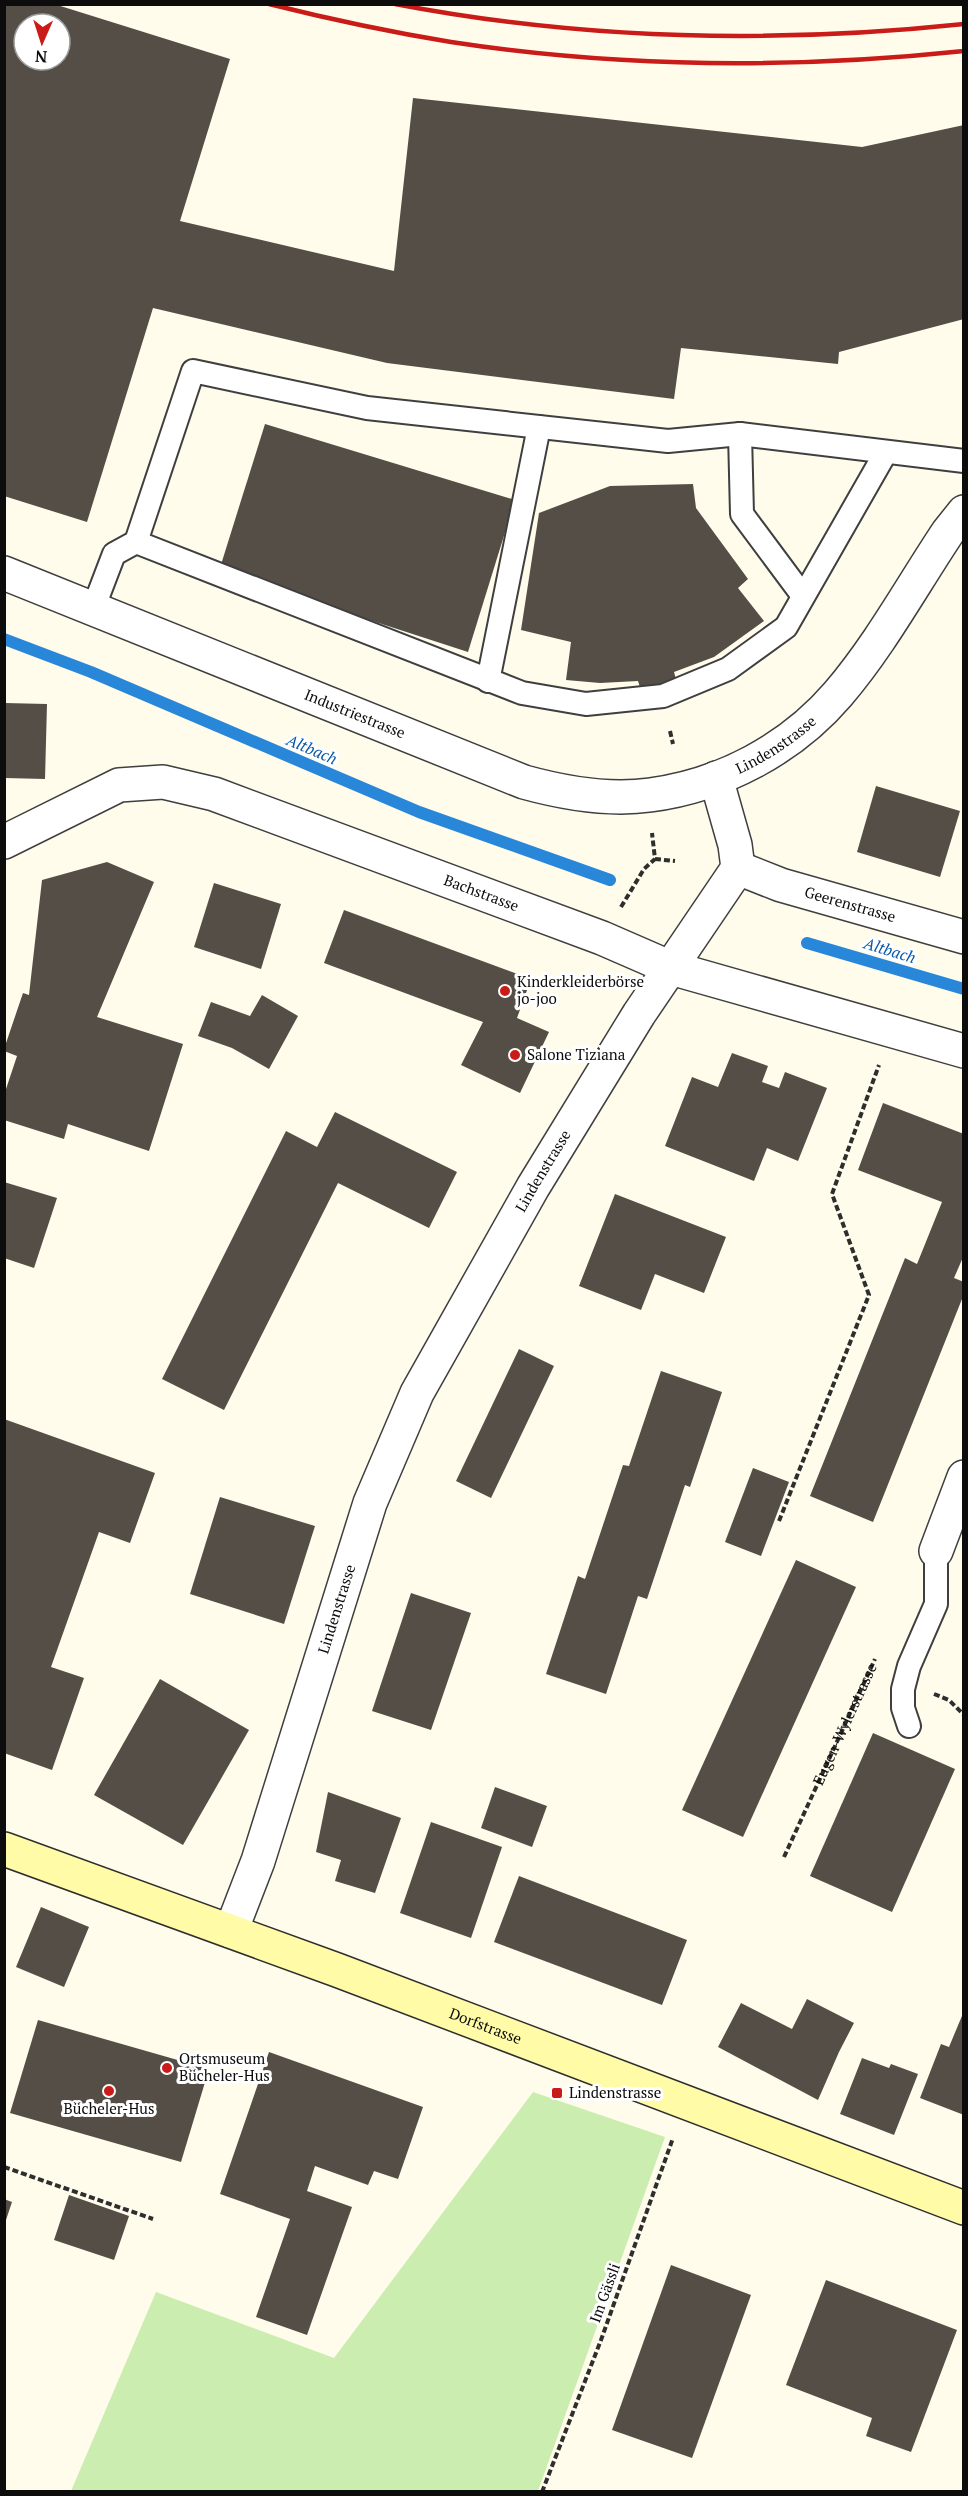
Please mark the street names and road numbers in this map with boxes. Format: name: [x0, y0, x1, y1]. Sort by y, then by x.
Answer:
street label: Industriestrasse: [302, 684, 408, 742]
street label: Lindenstrasse: [732, 711, 820, 778]
street label: Bachstrasse: [441, 869, 522, 915]
street label: Geerenstrasse: [803, 881, 898, 926]
street label: Lindenstrasse: [510, 1126, 575, 1215]
street label: Lindenstrasse: [313, 1562, 359, 1656]
street label: Eugen-Wylerstrasse: [807, 1660, 881, 1788]
street label: Dorfstrasse: [447, 2003, 525, 2048]
street label: Im Gässli: [584, 2260, 624, 2325]

